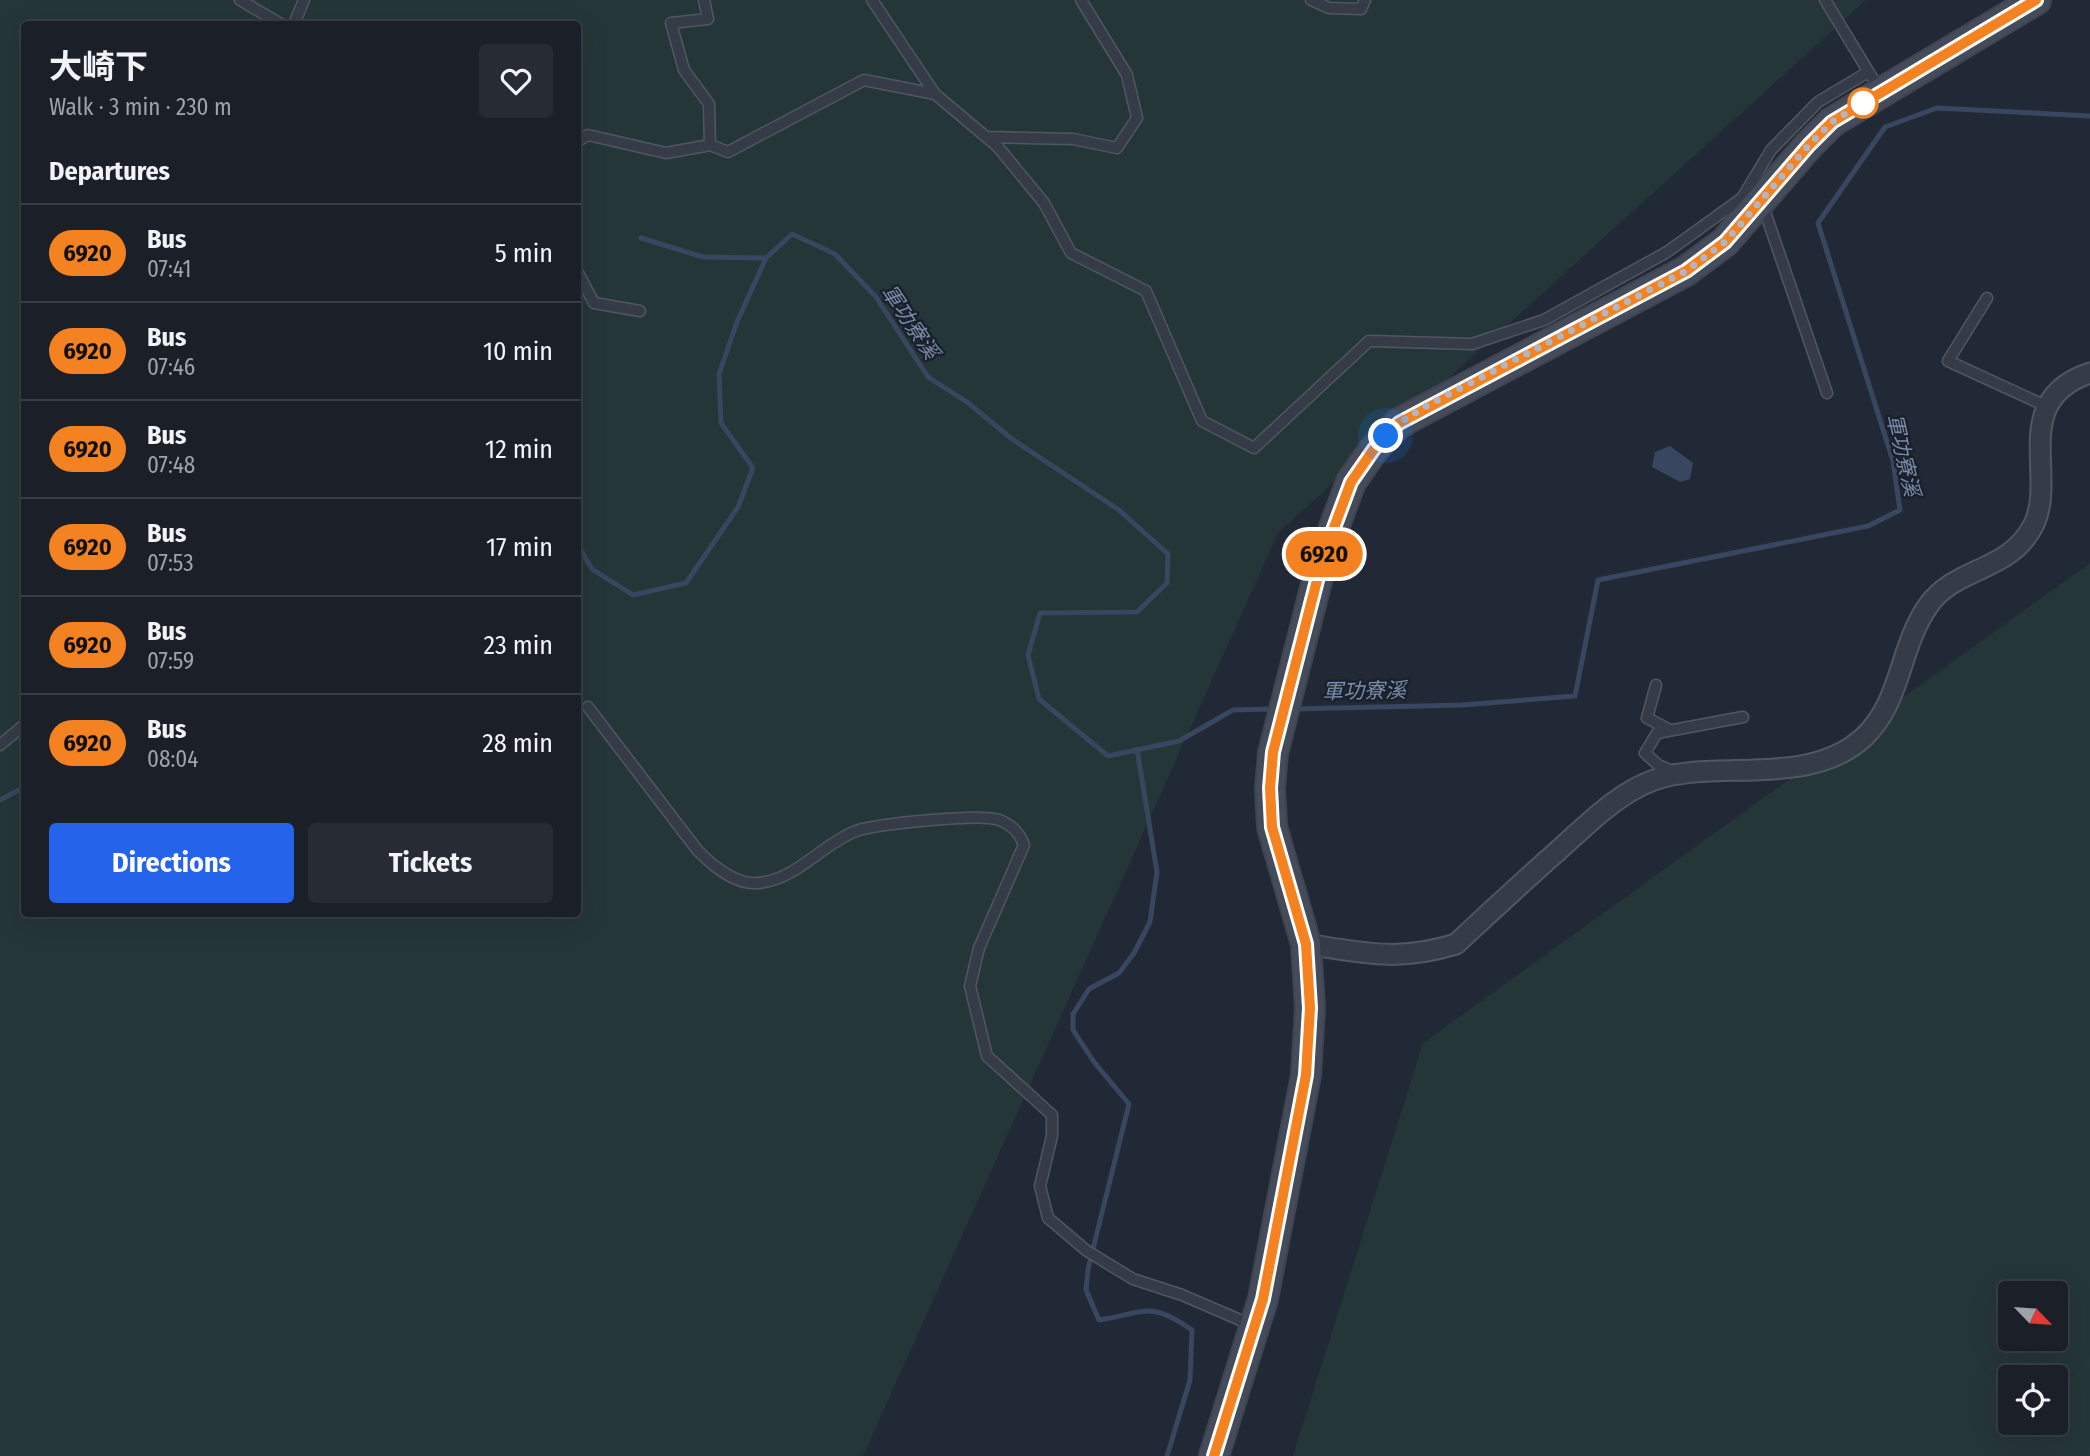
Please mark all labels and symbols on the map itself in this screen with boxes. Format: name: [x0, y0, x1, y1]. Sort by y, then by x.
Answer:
unlabelled marker: [1848, 88, 1878, 118]
water label: 軍功寮溪: [876, 280, 946, 367]
water label: 軍功寮溪: [1881, 411, 1926, 502]
your location: [1368, 418, 1403, 453]
line badge: 6920: [1275, 531, 1373, 577]
water label: 軍功寮溪: [1322, 677, 1409, 705]
north arrow: [1998, 1281, 2068, 1351]

